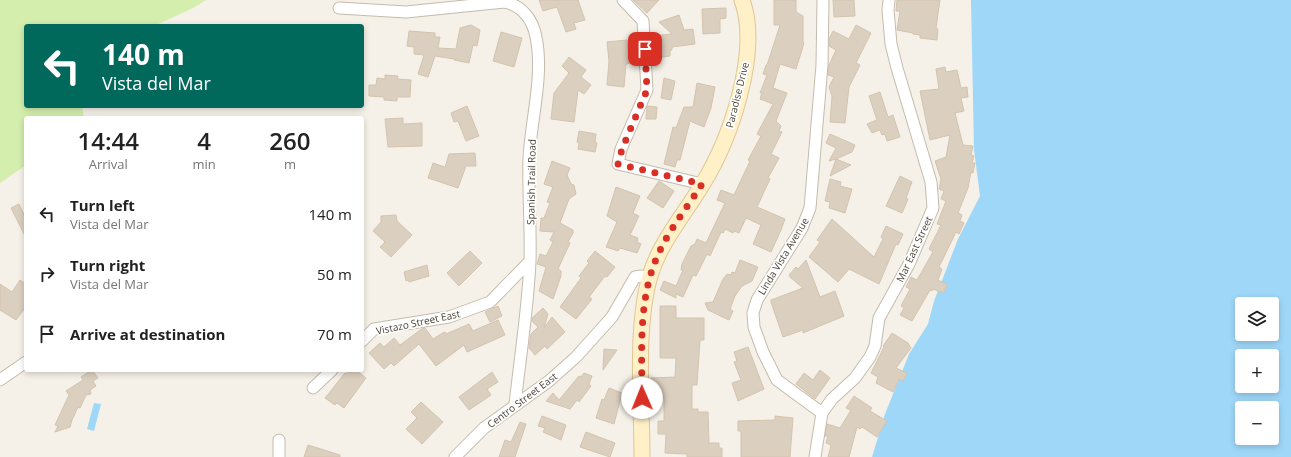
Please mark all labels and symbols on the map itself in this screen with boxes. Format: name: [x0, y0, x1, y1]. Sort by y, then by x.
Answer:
pin: [628, 32, 662, 66]
street label: Paradise Drive: [722, 60, 752, 129]
street label: Spanish Trail Road: [523, 139, 539, 225]
street label: Mar East Street: [893, 213, 936, 284]
street label: Linda Vista Avenue: [754, 214, 812, 297]
street label: Vistazo Street East: [375, 306, 462, 338]
street label: Centro Street East: [484, 369, 560, 431]
position arrow: [621, 377, 663, 419]

